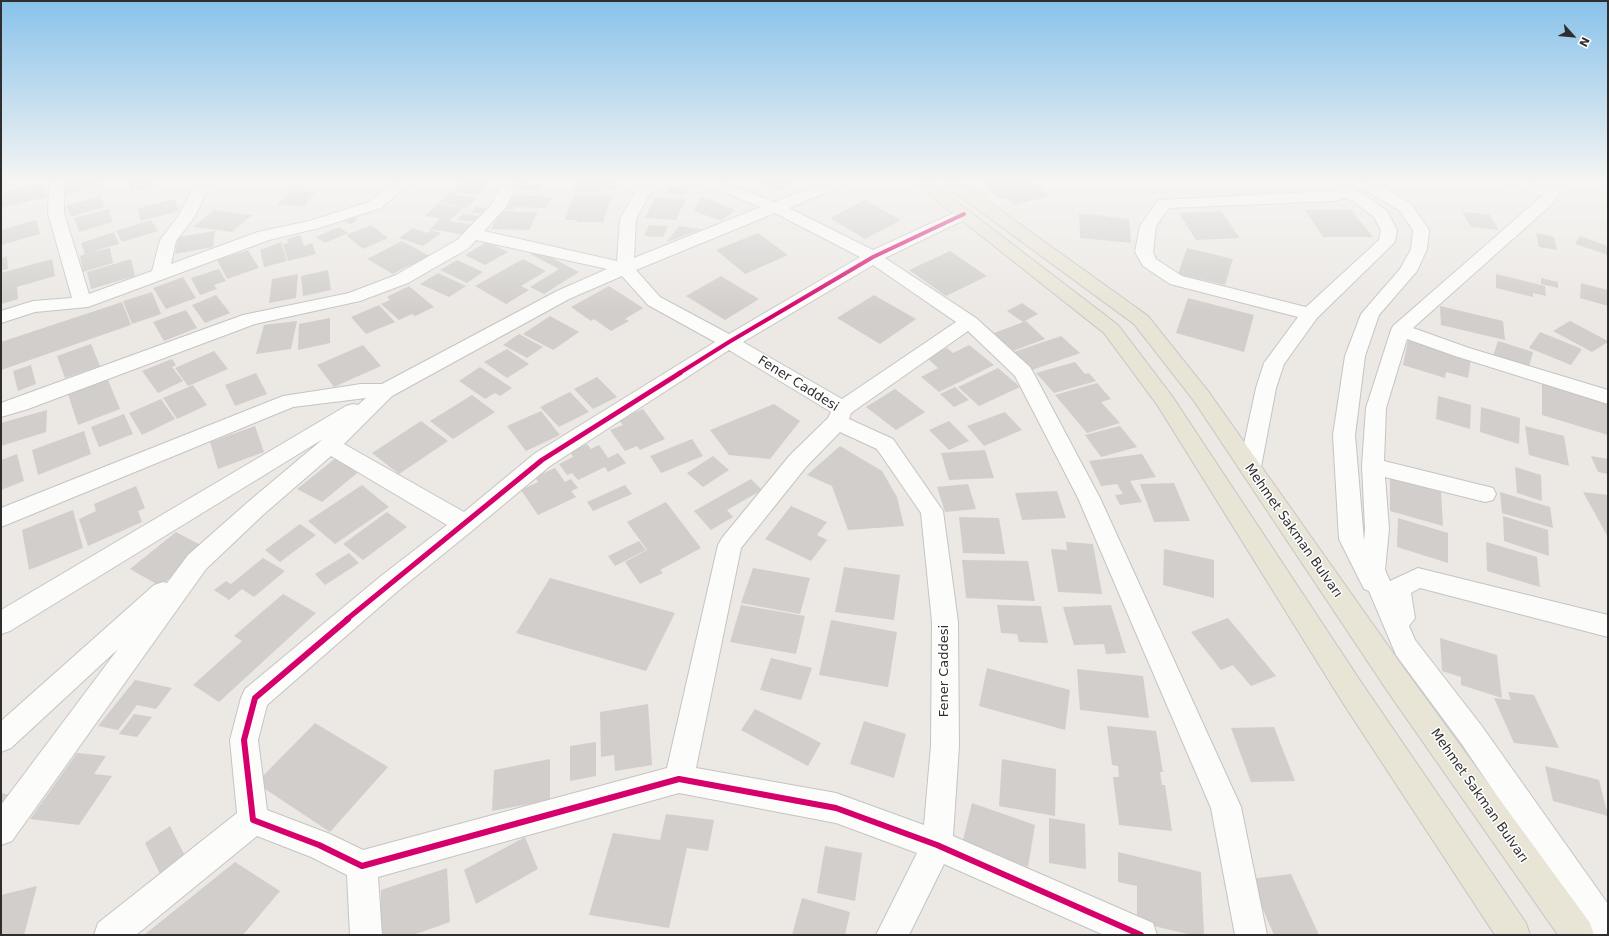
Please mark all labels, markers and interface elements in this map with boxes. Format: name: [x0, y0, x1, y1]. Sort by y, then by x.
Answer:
north arrow: [1553, 16, 1593, 56]
text: N: [1576, 35, 1592, 49]
street label: Fener Caddesi: [755, 353, 841, 415]
street label: Mehmet Sakman Bulvarı: [1241, 461, 1345, 601]
street label: Fener Caddesi: [937, 625, 953, 717]
street label: Mehmet Sakman Bulvarı: [1427, 726, 1531, 866]

